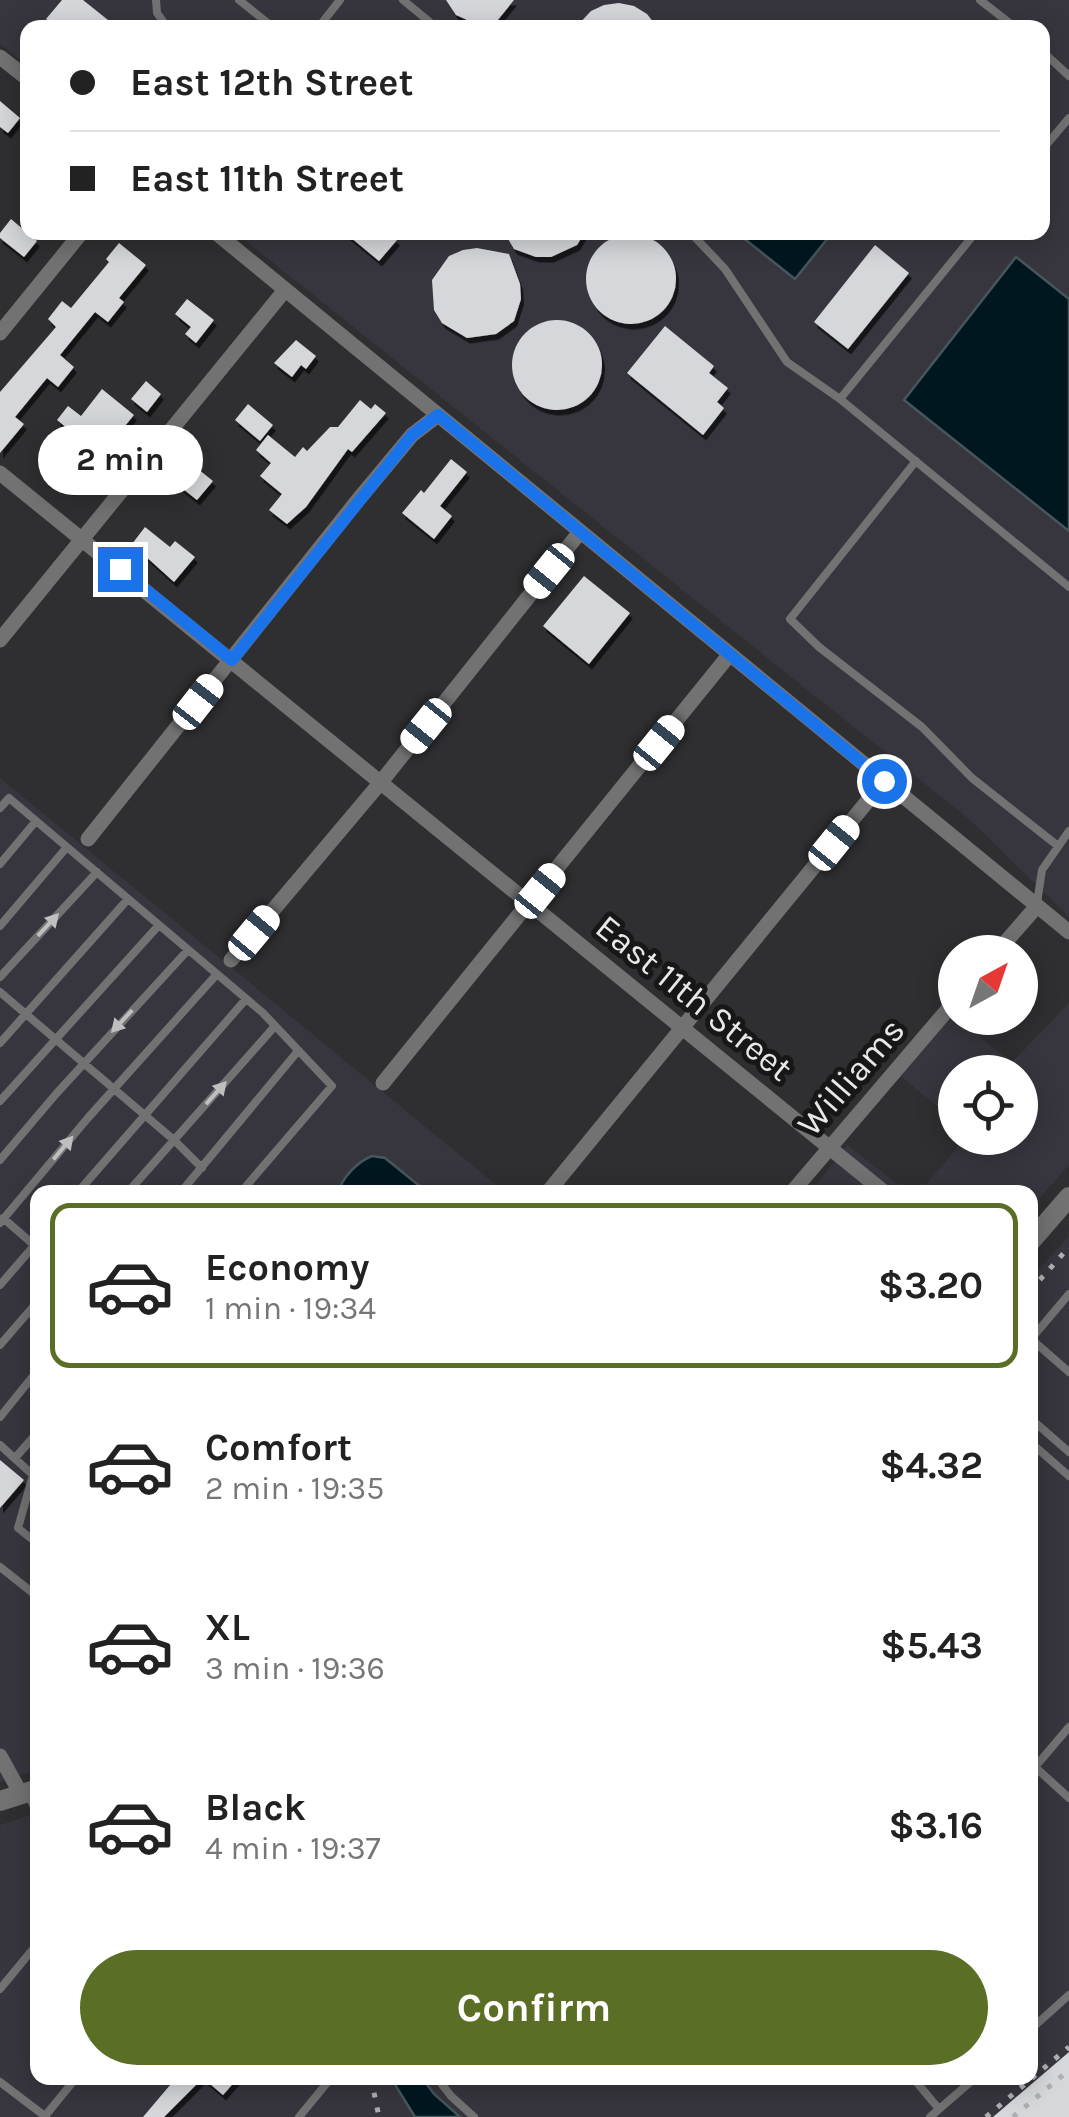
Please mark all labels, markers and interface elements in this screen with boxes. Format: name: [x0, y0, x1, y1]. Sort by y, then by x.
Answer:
text: East 12th Street: [130, 60, 413, 105]
text: East 11th Street: [130, 156, 404, 201]
callout: 2 min: [38, 424, 202, 494]
text: 2 min: [76, 441, 165, 478]
car: [518, 538, 580, 604]
route end: [98, 547, 143, 592]
car: [168, 669, 228, 735]
car: [395, 693, 457, 759]
car: [628, 710, 690, 776]
route start: [862, 759, 907, 804]
car: [803, 810, 865, 876]
car: [509, 858, 571, 924]
car: [223, 900, 285, 966]
street label: East 11th Street: [588, 906, 800, 1090]
one-way arrow: [36, 913, 59, 937]
north arrow: [938, 935, 1038, 1035]
map controls: [938, 935, 1038, 1155]
one-way arrow: [111, 1009, 134, 1033]
street label: Williams: [789, 1010, 913, 1144]
button: locate: [938, 1055, 1038, 1155]
one-way arrow: [204, 1081, 227, 1105]
one-way arrow: [51, 1136, 73, 1161]
icon: car: [85, 1241, 175, 1331]
text: Economy: [205, 1245, 369, 1290]
text: $3.20: [878, 1263, 983, 1308]
text: 1 min · 19:34: [205, 1290, 376, 1327]
icon: car: [85, 1421, 175, 1511]
text: Comfort: [205, 1425, 352, 1470]
text: $4.32: [879, 1443, 983, 1488]
text: 2 min · 19:35: [205, 1470, 384, 1507]
icon: car: [85, 1601, 175, 1691]
text: XL: [205, 1605, 250, 1650]
text: $5.43: [880, 1623, 983, 1668]
text: 3 min · 19:36: [205, 1650, 385, 1687]
icon: car: [85, 1781, 175, 1871]
text: Black: [205, 1785, 306, 1830]
text: $3.16: [888, 1803, 983, 1848]
text: 4 min · 19:37: [205, 1830, 381, 1867]
button: Confirm: [80, 1950, 988, 2065]

